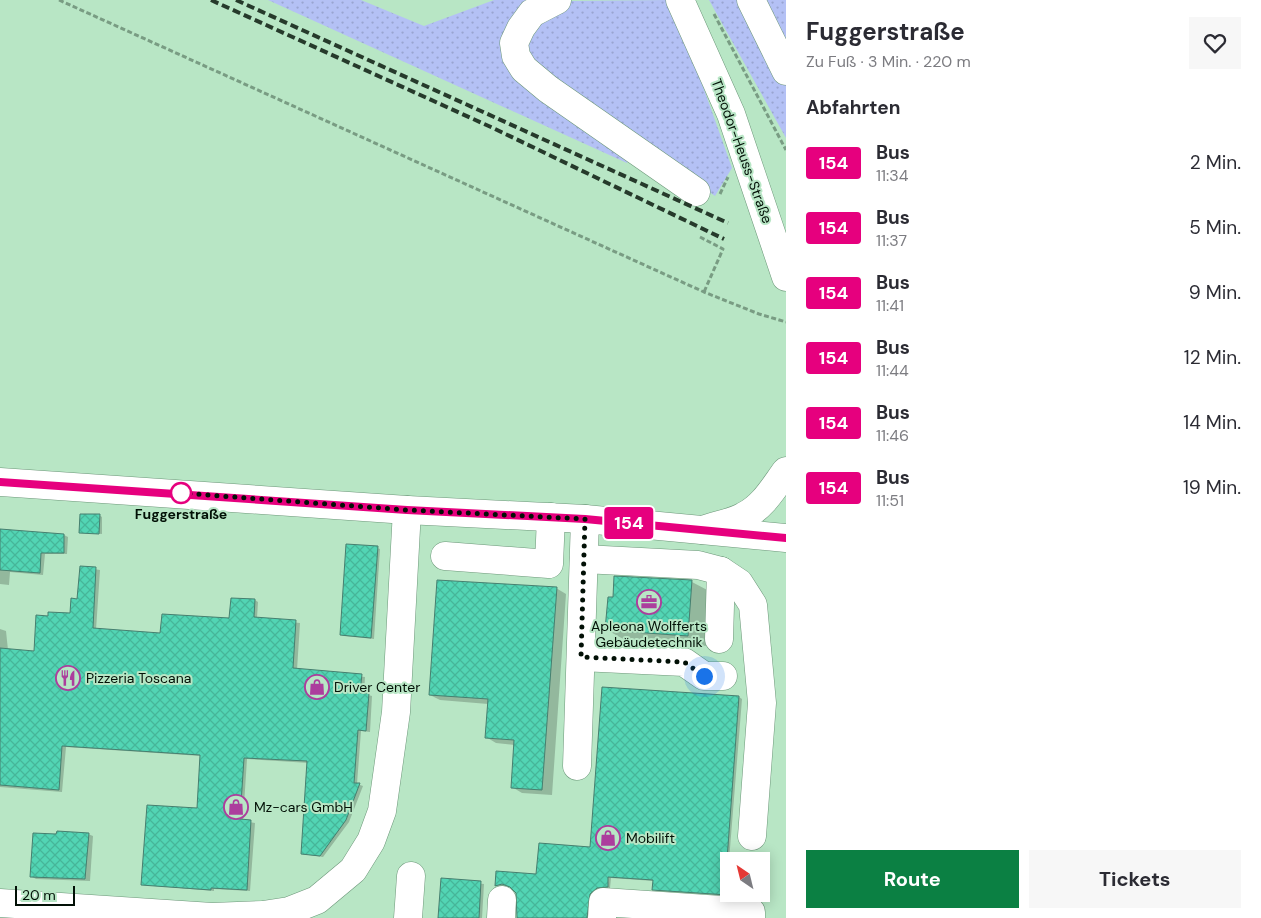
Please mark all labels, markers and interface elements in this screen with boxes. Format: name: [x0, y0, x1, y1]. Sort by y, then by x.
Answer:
text: Fuggerstraße: [806, 16, 965, 47]
button: heart: [1189, 17, 1241, 69]
text: Zu Fuß · 3 Min. · 220 m: [806, 51, 971, 72]
street label: Theodor-Heuss-Straße: [707, 76, 777, 226]
text: Abfahrten: [806, 95, 900, 120]
text: Bus: [876, 140, 910, 165]
text: 2 Min.: [1190, 150, 1241, 175]
text: 154: [819, 151, 848, 175]
text: 11:34: [876, 165, 908, 186]
text: Bus: [876, 205, 910, 230]
text: 5 Min.: [1189, 215, 1241, 240]
text: 154: [819, 216, 848, 240]
text: 11:37: [876, 230, 907, 251]
text: Bus: [876, 270, 910, 295]
text: 9 Min.: [1189, 280, 1241, 305]
text: 154: [819, 281, 848, 305]
text: 11:41: [876, 295, 904, 316]
text: Bus: [876, 335, 910, 360]
text: 12 Min.: [1184, 345, 1241, 370]
text: 154: [819, 346, 848, 370]
text: 11:44: [876, 360, 909, 381]
text: Bus: [876, 400, 910, 425]
text: 14 Min.: [1183, 410, 1241, 435]
text: 154: [819, 411, 848, 435]
text: 11:46: [876, 425, 909, 446]
text: Bus: [876, 465, 910, 490]
text: 19 Min.: [1183, 475, 1241, 500]
text: 154: [819, 476, 848, 500]
marker: Fuggerstraße: [170, 482, 192, 504]
text: 11:51: [876, 490, 904, 511]
place label: Fuggerstraße: [135, 505, 227, 523]
line badge: 154: [600, 507, 658, 539]
text: 154: [614, 511, 644, 535]
office icon: Apleona Wolfferts Gebäudetechnik: [636, 589, 662, 615]
place label: Apleona Wolfferts Gebäudetechnik: [591, 617, 707, 651]
your location: [692, 664, 717, 689]
restaurant icon: Pizzeria Toscana: [55, 665, 81, 691]
place label: Pizzeria Toscana: [86, 669, 191, 687]
shop icon: Driver Center: [304, 674, 330, 700]
place label: Driver Center: [334, 678, 421, 696]
shop icon: Mz-cars GmbH: [223, 794, 249, 820]
place label: Mz-cars GmbH: [254, 798, 353, 816]
shop icon: Mobilift: [595, 825, 621, 851]
place label: Mobilift: [626, 829, 675, 847]
button: Route: [806, 850, 1019, 908]
button: Tickets: [1029, 850, 1241, 908]
north arrow: [720, 852, 770, 902]
map controls: [720, 852, 770, 902]
scale bar: [15, 883, 75, 906]
text: 20 m: [22, 886, 56, 904]

